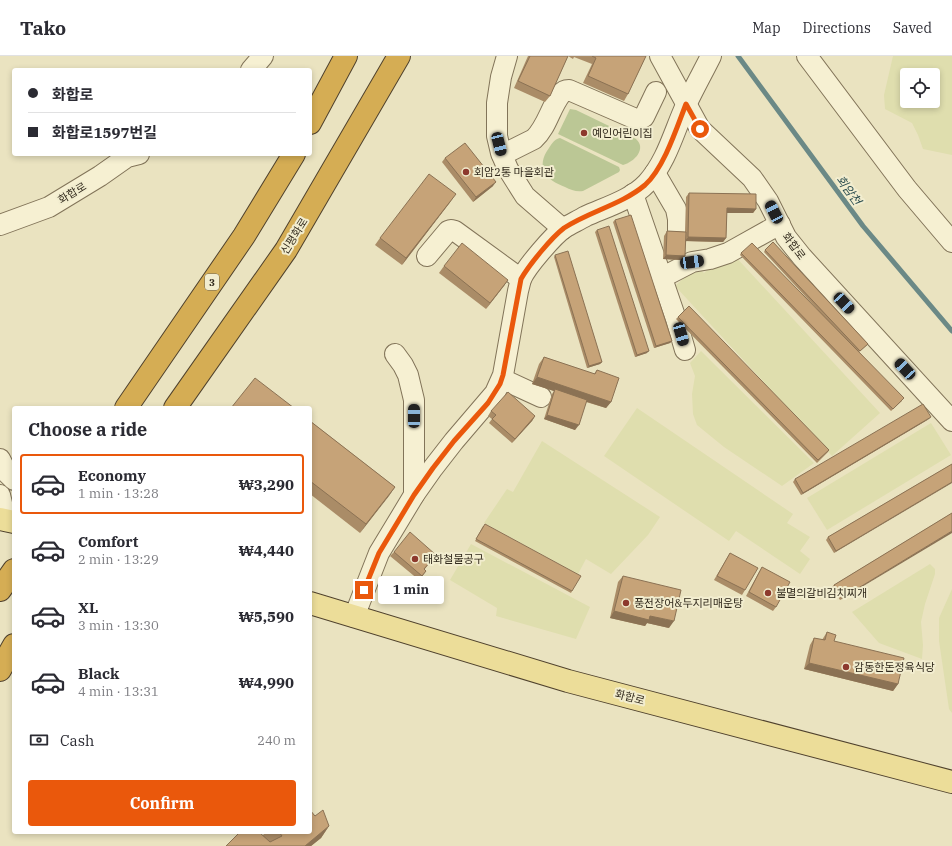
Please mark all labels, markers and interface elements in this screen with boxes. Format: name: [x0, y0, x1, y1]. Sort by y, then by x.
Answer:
text: Tako: [20, 16, 66, 40]
text: Map: [752, 19, 781, 37]
text: Directions: [803, 19, 871, 37]
text: Saved: [893, 19, 932, 37]
map controls: [900, 68, 940, 108]
button: locate: [900, 68, 940, 108]
text: 화합로: [52, 85, 93, 104]
route start: [691, 120, 709, 138]
text: 화합로1597번길: [52, 123, 157, 142]
place label: 예인어린이집: [592, 126, 653, 140]
marker: 예인어린이집: [579, 128, 589, 138]
car: [490, 131, 508, 157]
place label: 회암2통 마을회관: [474, 165, 554, 179]
marker: 회암2통 마을회관: [461, 167, 471, 177]
water label: 회암천: [833, 172, 866, 209]
street label: 화합로: [55, 179, 89, 207]
car: [763, 199, 785, 225]
street label: 신평화로: [277, 215, 311, 257]
street label: 화합로: [779, 230, 809, 262]
car: [679, 254, 705, 270]
road number: 3: [205, 274, 219, 290]
car: [831, 290, 857, 316]
car: [672, 321, 690, 347]
car: [892, 356, 918, 382]
car: [408, 404, 420, 428]
text: Choose a ride: [28, 418, 147, 441]
icon: car: [30, 466, 66, 502]
text: Economy: [78, 466, 146, 485]
text: ₩3,290: [238, 475, 294, 494]
text: 1 min · 13:28: [78, 485, 159, 502]
icon: car: [30, 532, 66, 568]
text: Comfort: [78, 532, 138, 551]
text: ₩4,440: [238, 541, 294, 560]
text: 2 min · 13:29: [78, 551, 159, 568]
place label: 태화철물공구: [423, 552, 484, 566]
marker: 태화철물공구: [410, 554, 420, 564]
callout: 1 min: [378, 576, 444, 604]
route end: [355, 581, 373, 599]
text: 1 min: [393, 581, 429, 598]
place label: 불멸의갈비김치찌개: [776, 586, 867, 600]
marker: 불멸의갈비김치찌개: [763, 588, 773, 598]
place label: 풍전장어&두지리매운탕: [634, 596, 743, 610]
icon: car: [30, 598, 66, 634]
text: XL: [78, 598, 98, 617]
marker: 풍전장어&두지리매운탕: [621, 598, 631, 608]
text: ₩5,590: [238, 607, 294, 626]
text: 3 min · 13:30: [78, 617, 159, 634]
place label: 감동한돈정육식당: [854, 660, 935, 674]
marker: 감동한돈정육식당: [841, 662, 851, 672]
icon: car: [30, 664, 66, 700]
text: Black: [78, 664, 119, 683]
text: ₩4,990: [238, 673, 294, 692]
text: 4 min · 13:31: [78, 683, 159, 700]
street label: 화합로: [614, 686, 646, 708]
icon: cash: [28, 729, 50, 751]
text: Cash: [60, 731, 94, 750]
text: 240 m: [257, 732, 296, 749]
button: Confirm: [28, 780, 296, 826]

